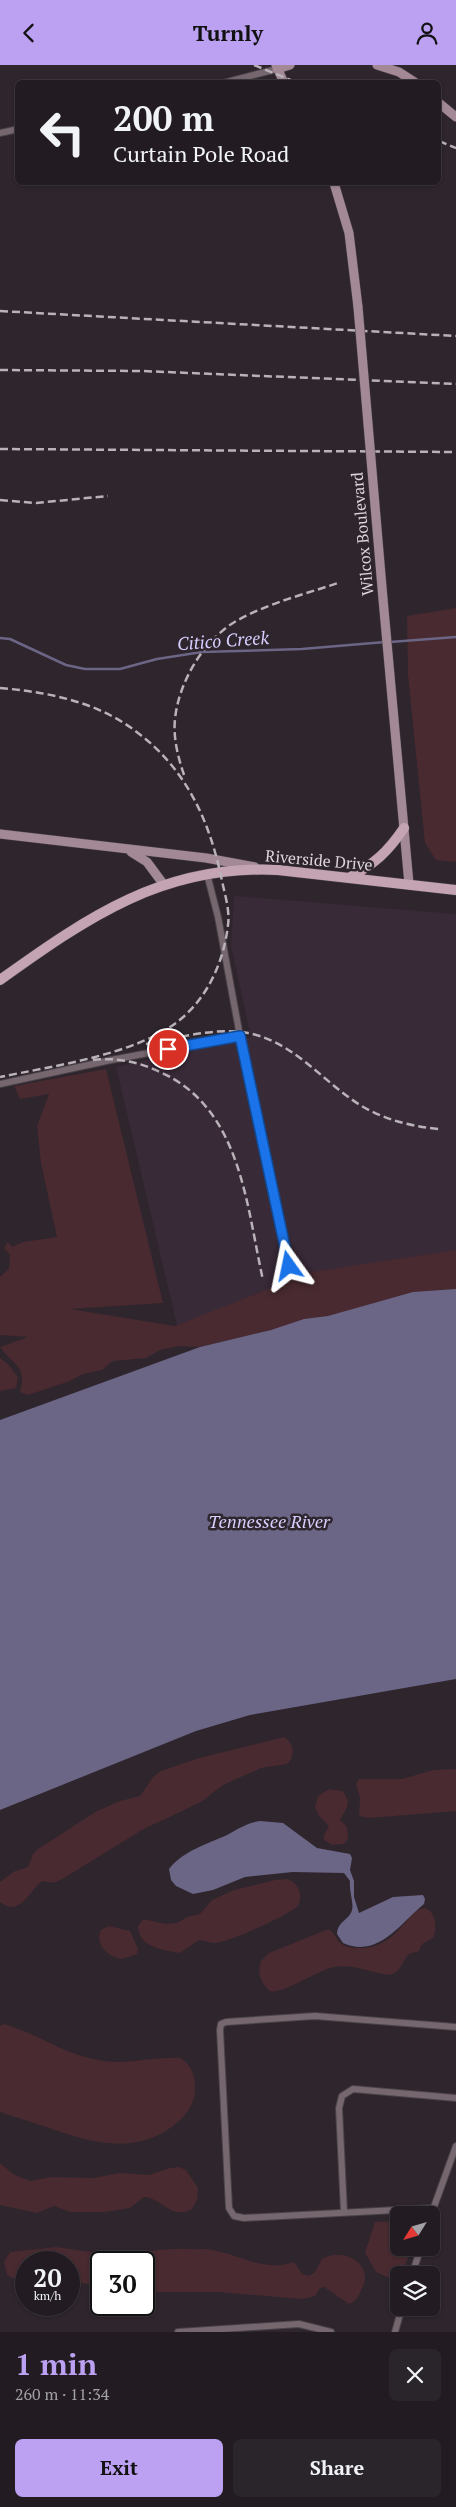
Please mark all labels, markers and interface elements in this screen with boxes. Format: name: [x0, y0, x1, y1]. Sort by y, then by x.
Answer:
text: Turnly: [193, 18, 263, 47]
icon: back: [15, 19, 43, 47]
icon: person: [413, 19, 441, 47]
text: 200 m: [113, 95, 214, 141]
icon: left: [30, 100, 95, 165]
text: Curtain Pole Road: [113, 139, 289, 168]
street label: Wilcox Boulevard: [346, 471, 378, 597]
water label: Citico Creek: [176, 625, 270, 655]
street label: Riverside Drive: [264, 844, 374, 876]
pin: [147, 1028, 189, 1070]
icon: arrive: [154, 1035, 182, 1063]
position arrow: [262, 1239, 314, 1291]
water label: Tennessee River: [208, 1509, 331, 1533]
north arrow: [390, 2206, 440, 2256]
map controls: [390, 2206, 440, 2316]
speed limit sign: 30: [90, 2251, 155, 2316]
text: 20: [33, 2261, 62, 2294]
button: layers: [390, 2266, 440, 2316]
text: km/h: [34, 2288, 61, 2303]
text: 1 min: [15, 2344, 97, 2384]
button: close: [389, 2349, 441, 2401]
text: 260 m · 11:34: [15, 2383, 109, 2405]
button: Exit: [15, 2439, 223, 2497]
button: Share: [233, 2439, 441, 2497]

